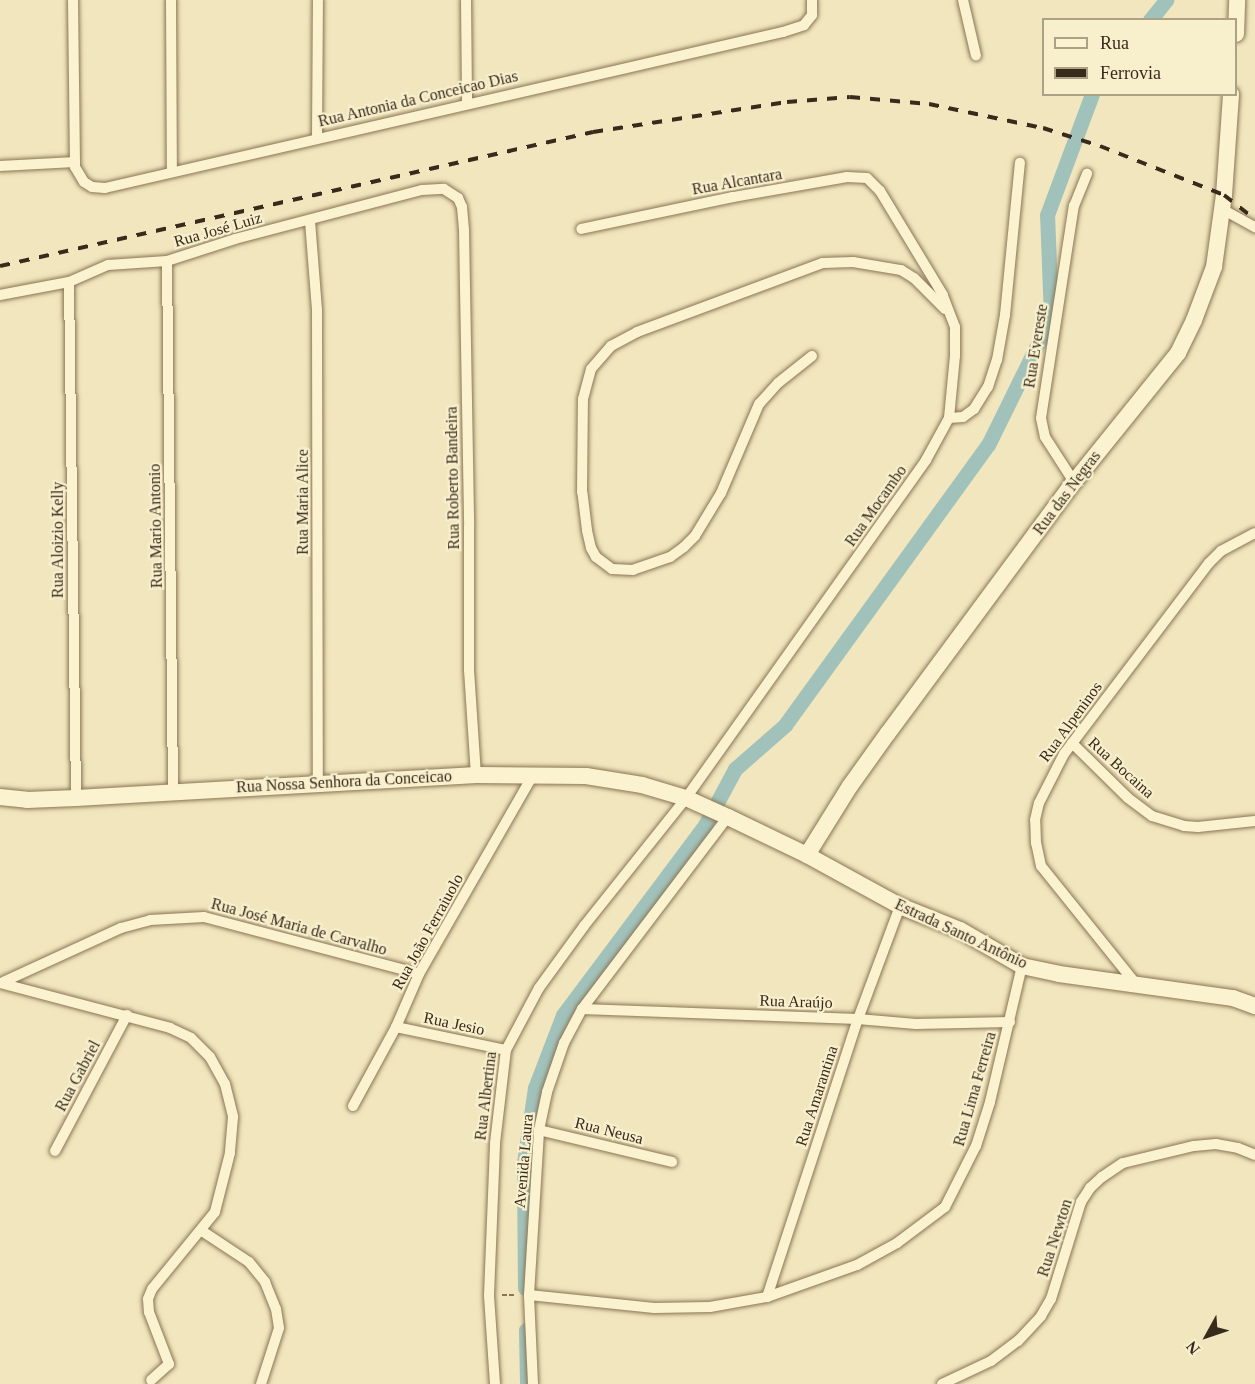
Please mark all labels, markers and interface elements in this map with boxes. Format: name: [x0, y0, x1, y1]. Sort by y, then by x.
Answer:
legend: [1042, 18, 1237, 96]
text: Rua: [1100, 33, 1129, 53]
text: Ferrovia: [1100, 63, 1161, 83]
street label: Rua Antonia da Conceicao Dias: [316, 67, 520, 131]
street label: Rua Alcantara: [690, 165, 784, 199]
street label: Rua José Luiz: [172, 208, 264, 252]
street label: Rua Evereste: [1020, 303, 1052, 389]
street label: Rua Roberto Bandeira: [442, 406, 464, 550]
street label: Rua das Negras: [1029, 447, 1105, 539]
street label: Rua Maria Alice: [293, 449, 313, 555]
street label: Rua Mocambo: [841, 462, 911, 550]
street label: Rua Mario Antonio: [145, 463, 167, 589]
street label: Rua Aloizio Kelly: [48, 481, 68, 599]
street label: Rua Alpeninos: [1035, 678, 1107, 766]
street label: Rua Bocaina: [1084, 733, 1158, 803]
street label: Rua Nossa Senhora da Conceicao: [236, 767, 452, 797]
street label: Rua João Ferraiuolo: [388, 871, 468, 993]
street label: Rua José Maria de Carvalho: [209, 894, 389, 960]
street label: Estrada Santo Antônio: [891, 895, 1031, 973]
street label: Rua Araújo: [759, 991, 833, 1013]
street label: Rua Jesio: [422, 1008, 486, 1040]
street label: Rua Lima Ferreira: [949, 1030, 1001, 1148]
street label: Rua Gabriel: [51, 1037, 105, 1115]
street label: Rua Amarantina: [792, 1043, 842, 1149]
street label: Rua Albertina: [471, 1050, 501, 1142]
street label: Avenida Laura: [510, 1113, 538, 1209]
street label: Rua Neusa: [573, 1113, 645, 1149]
street label: Rua Newton: [1033, 1197, 1077, 1279]
north arrow: [1177, 1306, 1237, 1366]
text: N: [1183, 1338, 1203, 1358]

